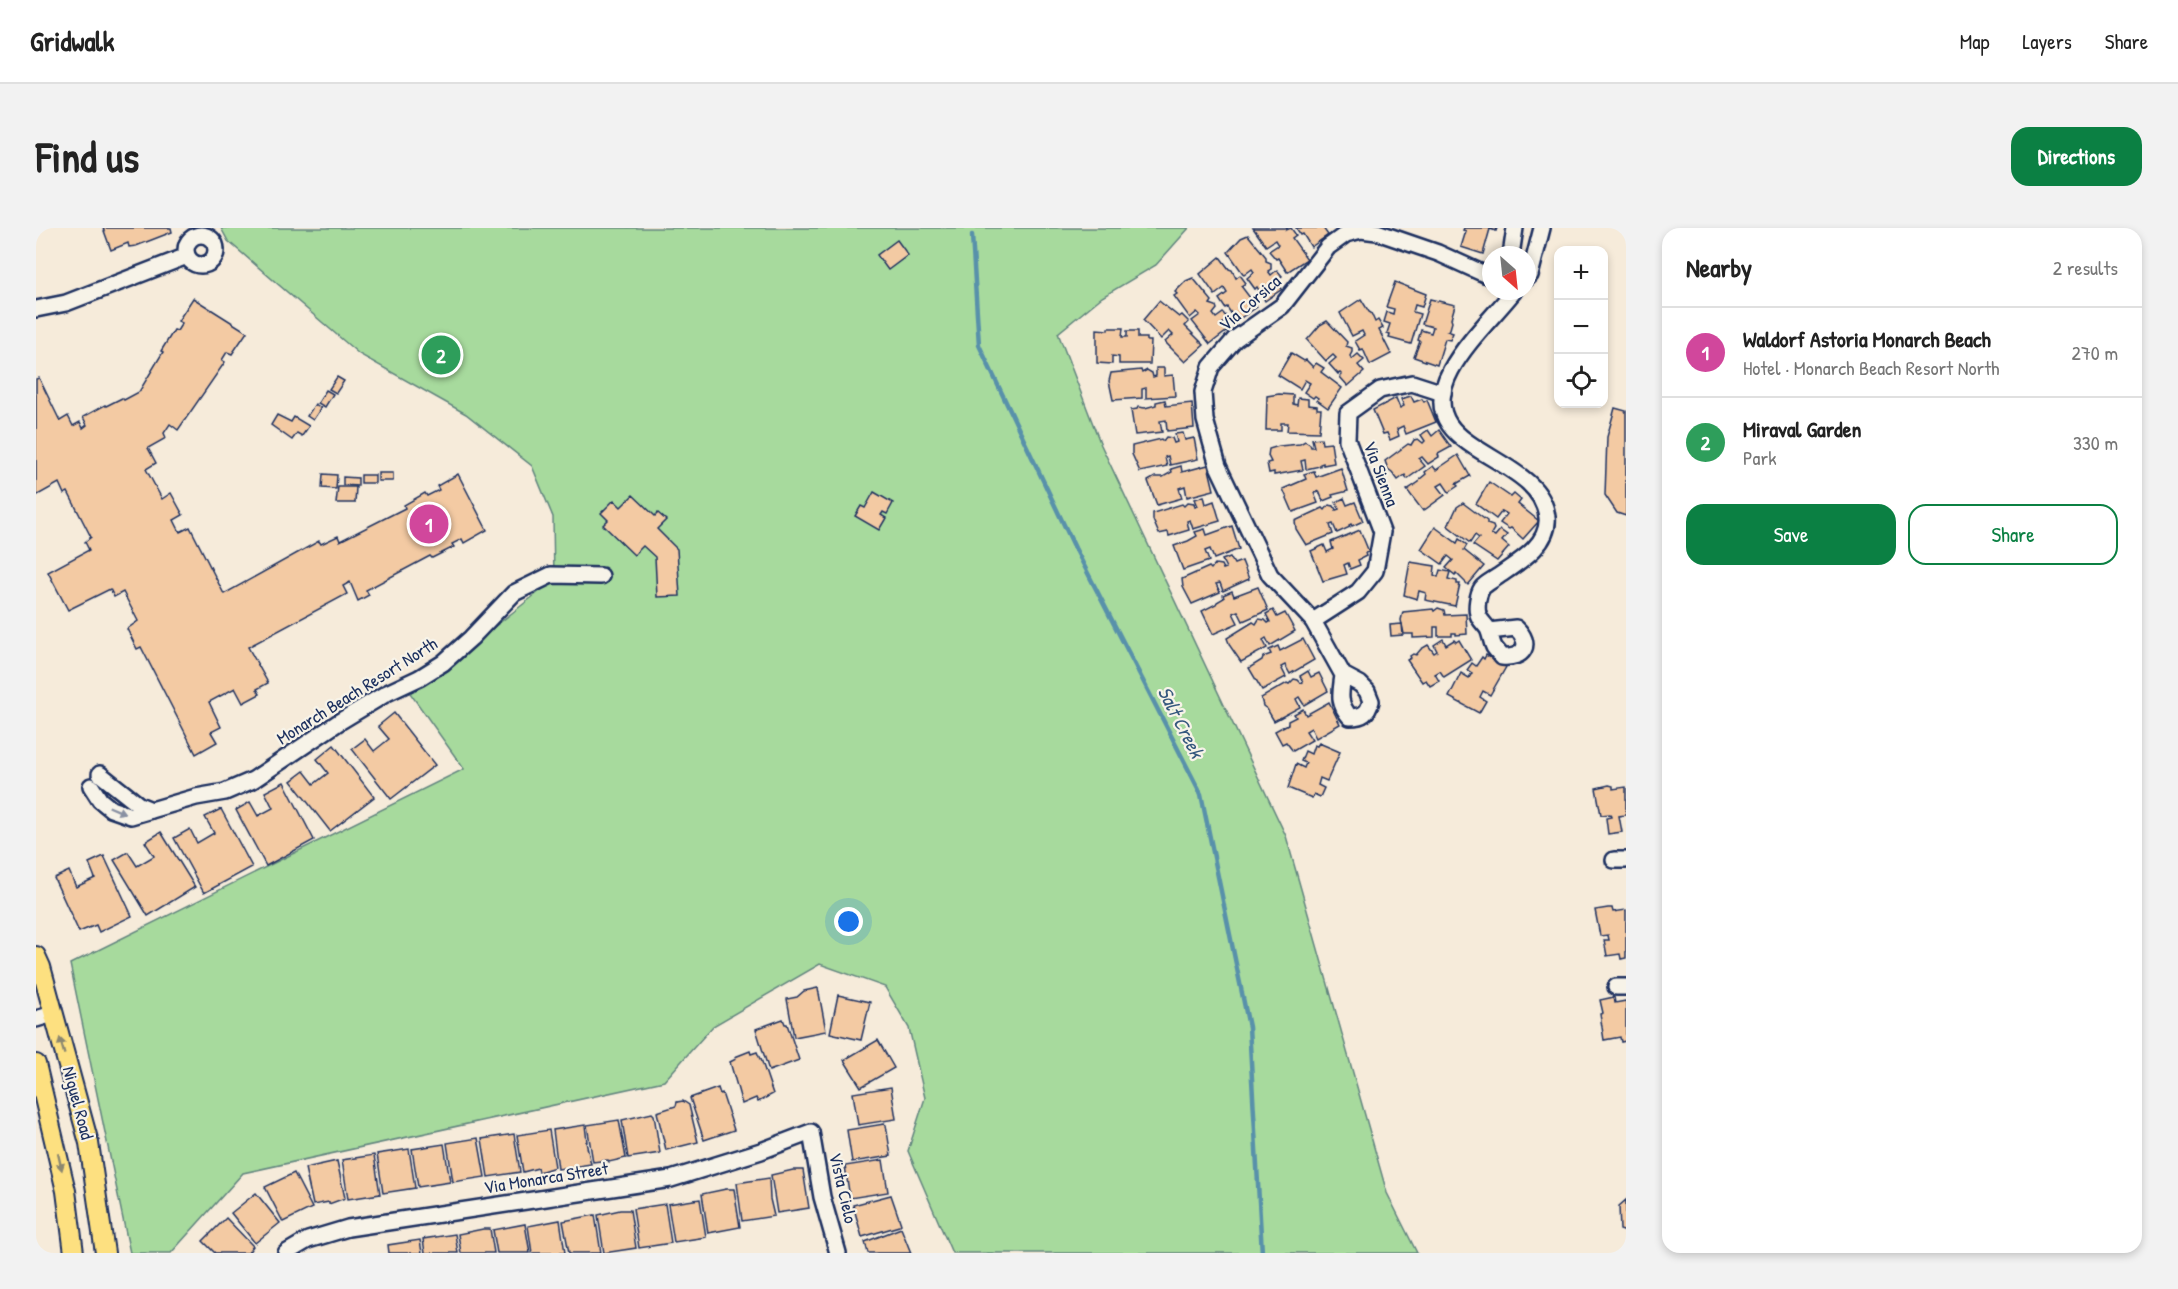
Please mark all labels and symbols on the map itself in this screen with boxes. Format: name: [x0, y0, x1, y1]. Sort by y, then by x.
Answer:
north arrow: [1482, 246, 1536, 300]
street label: Via Corsica: [1213, 269, 1286, 336]
pin: 2: [422, 332, 460, 378]
street label: Via Sienna: [1358, 438, 1405, 510]
pin: 1: [410, 502, 448, 546]
street label: Monarch Beach Resort North: [272, 631, 442, 750]
water label: Salt Creek: [1152, 681, 1212, 764]
one-way arrow: [108, 805, 126, 815]
your location: [834, 907, 863, 936]
one-way arrow: [57, 1037, 67, 1055]
street label: Niguel Road: [57, 1064, 100, 1142]
street label: Vista Cielo: [823, 1150, 864, 1226]
one-way arrow: [55, 1153, 65, 1171]
street label: Via Monarca Street: [482, 1155, 611, 1200]

